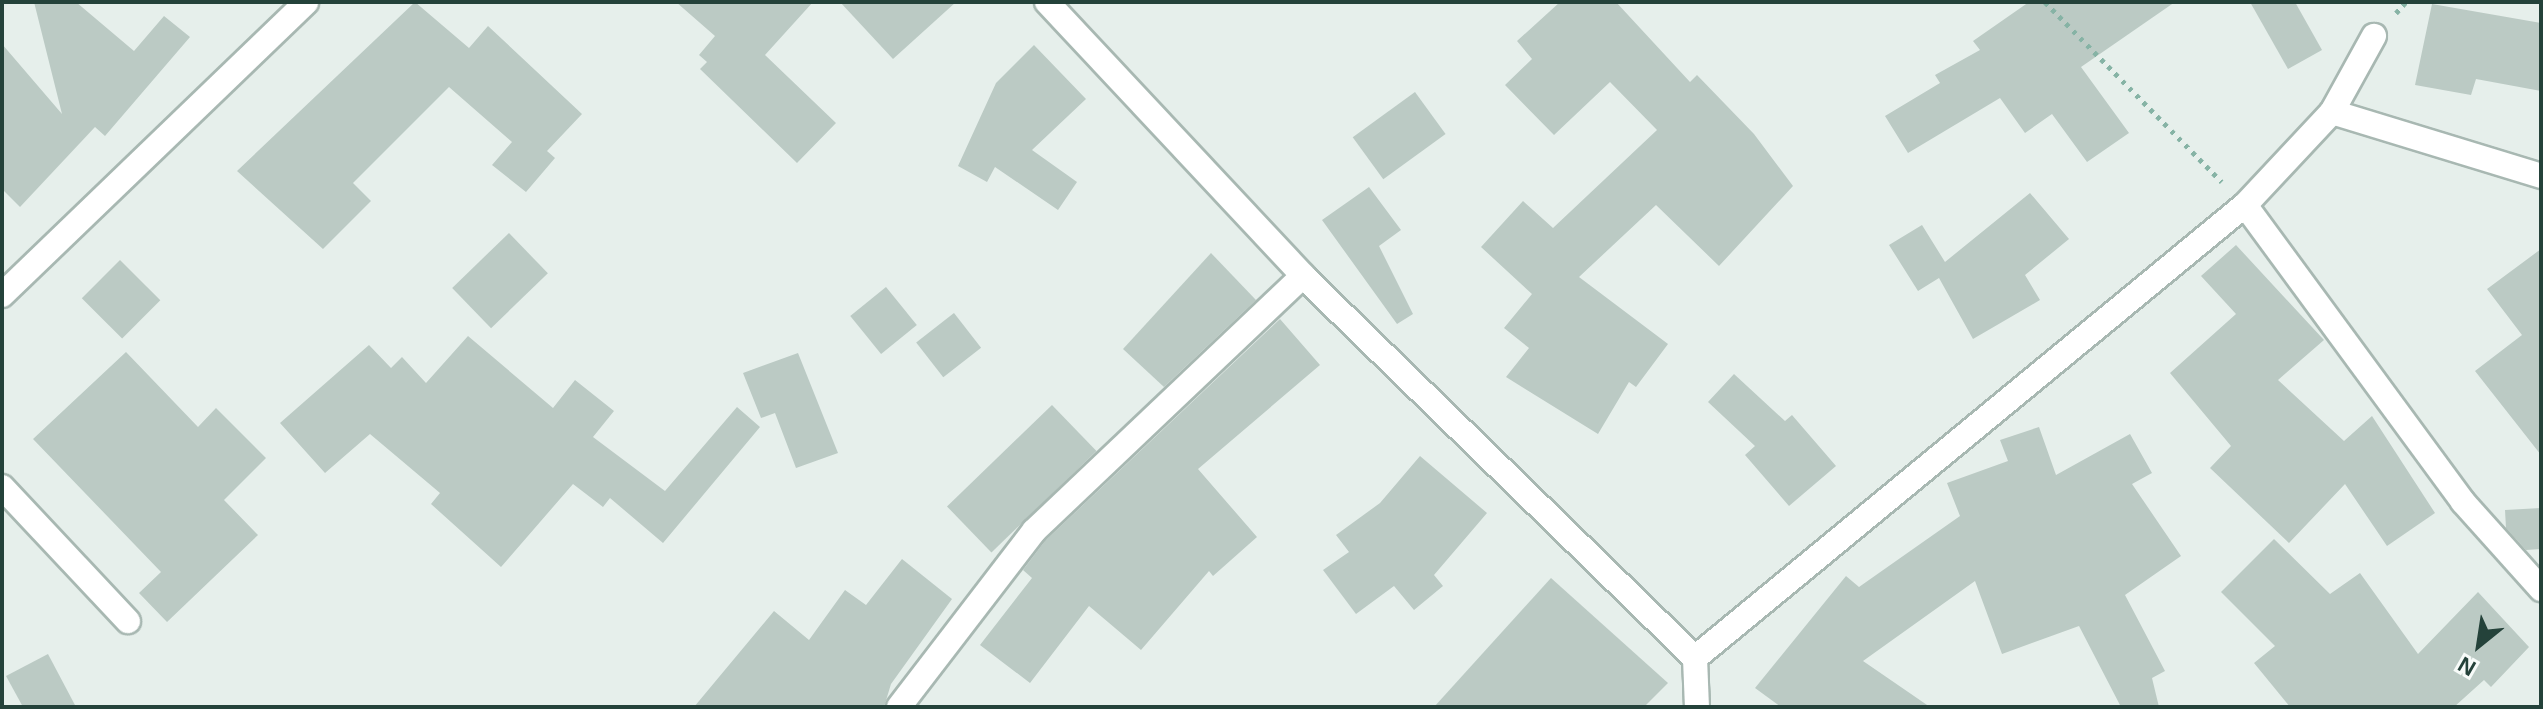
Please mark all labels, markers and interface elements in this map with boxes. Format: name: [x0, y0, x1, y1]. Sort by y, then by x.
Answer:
north arrow: [2439, 605, 2519, 685]
text: N: [2454, 651, 2480, 681]

